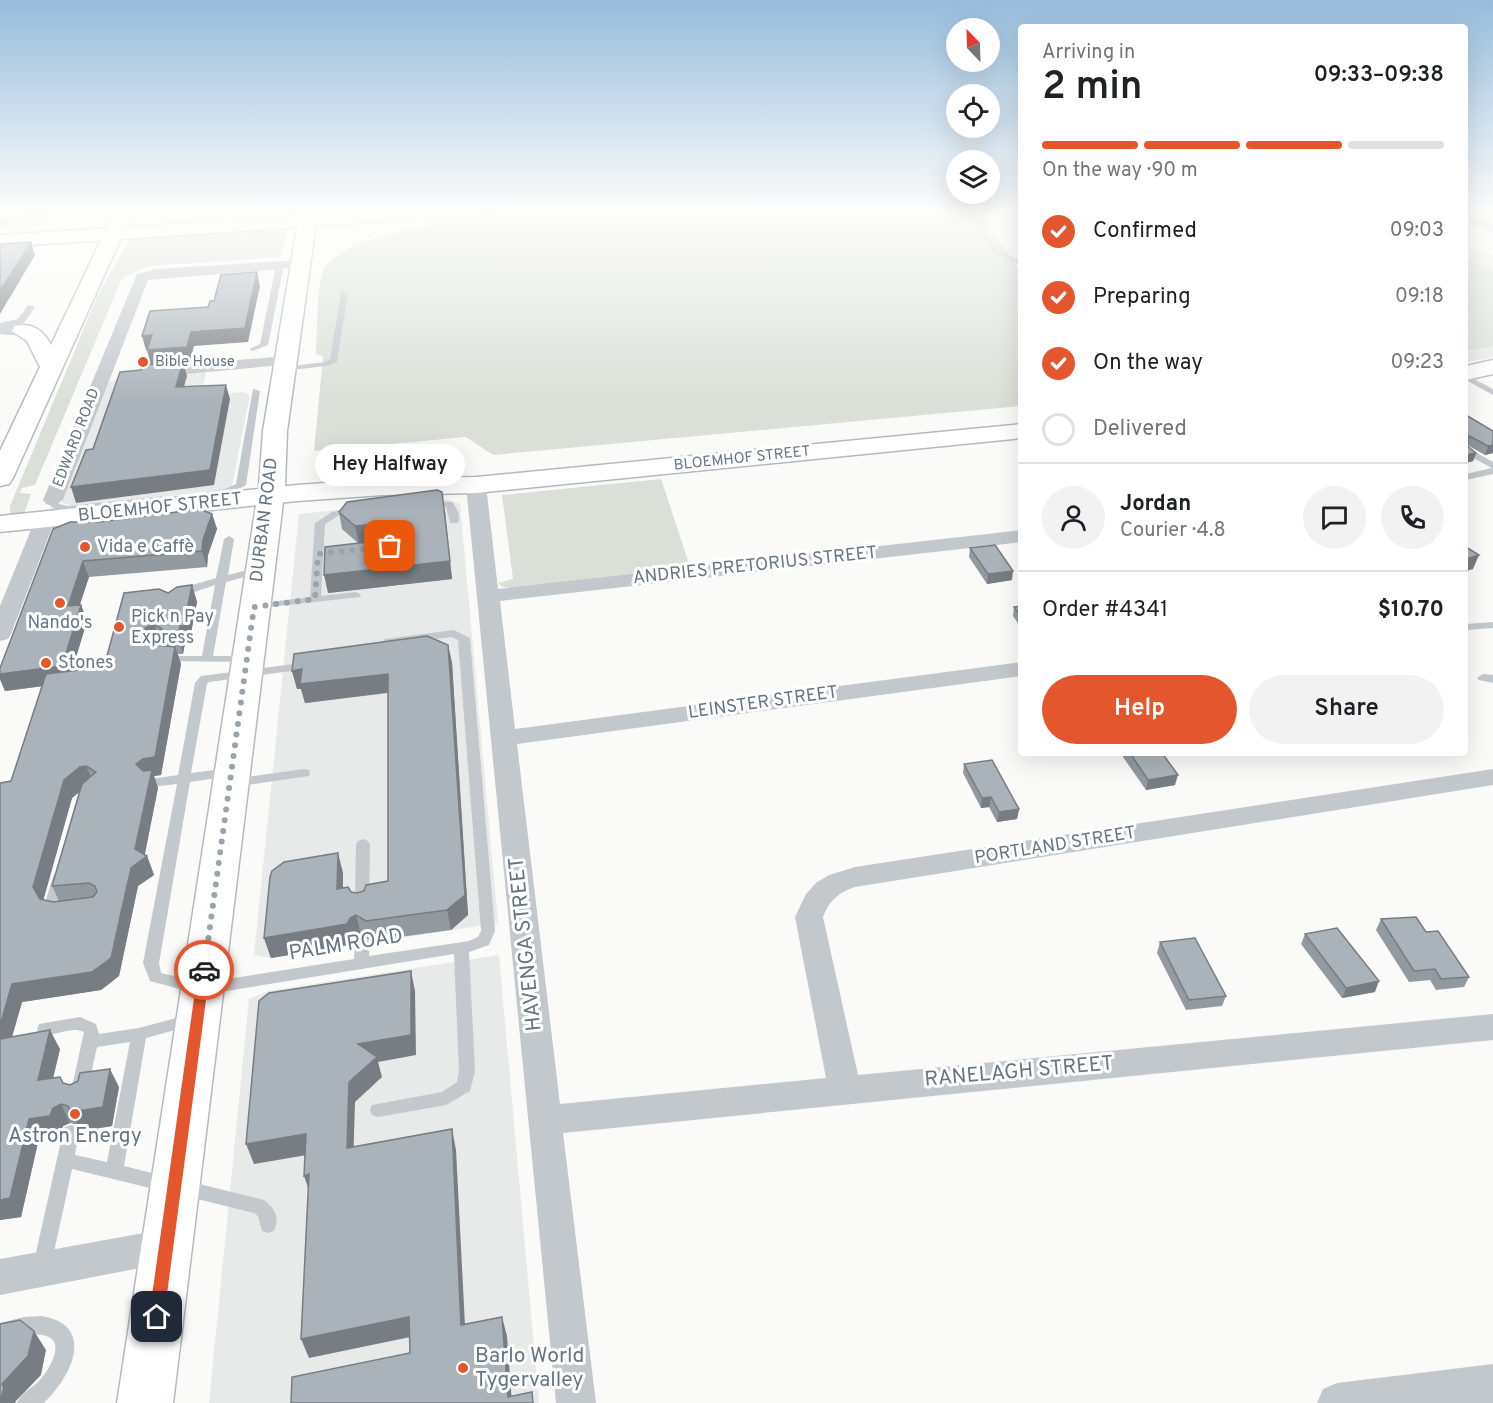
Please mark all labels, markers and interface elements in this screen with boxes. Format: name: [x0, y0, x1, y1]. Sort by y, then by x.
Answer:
north arrow: [946, 18, 1000, 72]
map controls: [946, 18, 1000, 204]
text: Arriving in: [1042, 40, 1135, 66]
text: 09:33–09:38: [1314, 62, 1444, 89]
text: 2 min: [1042, 64, 1143, 113]
button: locate: [946, 84, 1000, 138]
button: layers: [946, 150, 1000, 204]
text: On the way · 90 m: [1042, 158, 1198, 184]
icon: check: [1042, 215, 1075, 248]
text: Confirmed: [1093, 218, 1197, 245]
text: 09:03: [1390, 218, 1444, 244]
icon: check: [1042, 281, 1075, 314]
text: Preparing: [1093, 284, 1191, 311]
text: 09:18: [1395, 284, 1444, 310]
icon: check: [1042, 347, 1075, 380]
text: On the way: [1093, 350, 1203, 377]
text: 09:23: [1390, 350, 1444, 376]
place label: Bible House: [155, 353, 235, 372]
marker: Bible House: [136, 355, 150, 369]
street label: EDWARD ROAD: [49, 386, 105, 490]
text: Delivered: [1093, 416, 1187, 443]
street label: BLOEMHOF STREET: [673, 442, 811, 476]
callout: Hey Halfway: [315, 444, 465, 486]
text: Hey Halfway: [332, 452, 448, 478]
street label: DURBAN ROAD: [246, 456, 284, 584]
button: person: [1042, 486, 1105, 549]
button: chat: [1303, 486, 1366, 549]
button: phone: [1381, 486, 1444, 549]
street label: BLOEMHOF STREET: [77, 488, 243, 528]
text: Jordan: [1120, 491, 1191, 518]
text: Courier · 4.8: [1120, 518, 1226, 544]
pin: [364, 520, 415, 571]
icon: bag: [373, 529, 406, 562]
place label: Vida e Caffè: [97, 536, 194, 559]
marker: Vida e Caffè: [78, 540, 92, 554]
street label: ANDRIES PRETORIUS STREET: [632, 542, 878, 590]
marker: Nando's: [53, 596, 67, 610]
text: Order #4341: [1042, 597, 1168, 624]
text: $10.70: [1378, 597, 1444, 624]
place label: Pick n Pay Express: [131, 606, 214, 650]
place label: Nando's: [28, 612, 92, 635]
marker: Pick n Pay Express: [112, 620, 126, 634]
place label: Stones: [58, 652, 114, 675]
marker: Stones: [39, 656, 53, 670]
button: Help: [1042, 675, 1237, 744]
button: Share: [1249, 675, 1444, 744]
street label: LEINSTER STREET: [687, 681, 839, 725]
street label: PORTLAND STREET: [973, 822, 1137, 870]
street label: HAVENGA STREET: [503, 855, 549, 1033]
street label: PALM ROAD: [287, 923, 405, 967]
courier: [174, 940, 234, 1000]
icon: car: [188, 954, 221, 987]
street label: RANELAGH STREET: [923, 1050, 1115, 1094]
marker: Astron Energy: [68, 1107, 82, 1121]
place label: Astron Energy: [8, 1123, 142, 1150]
pin: [131, 1291, 182, 1342]
icon: home: [140, 1300, 173, 1333]
place label: Barlo World Tygervalley: [475, 1343, 584, 1394]
marker: Barlo World Tygervalley: [456, 1361, 470, 1375]

